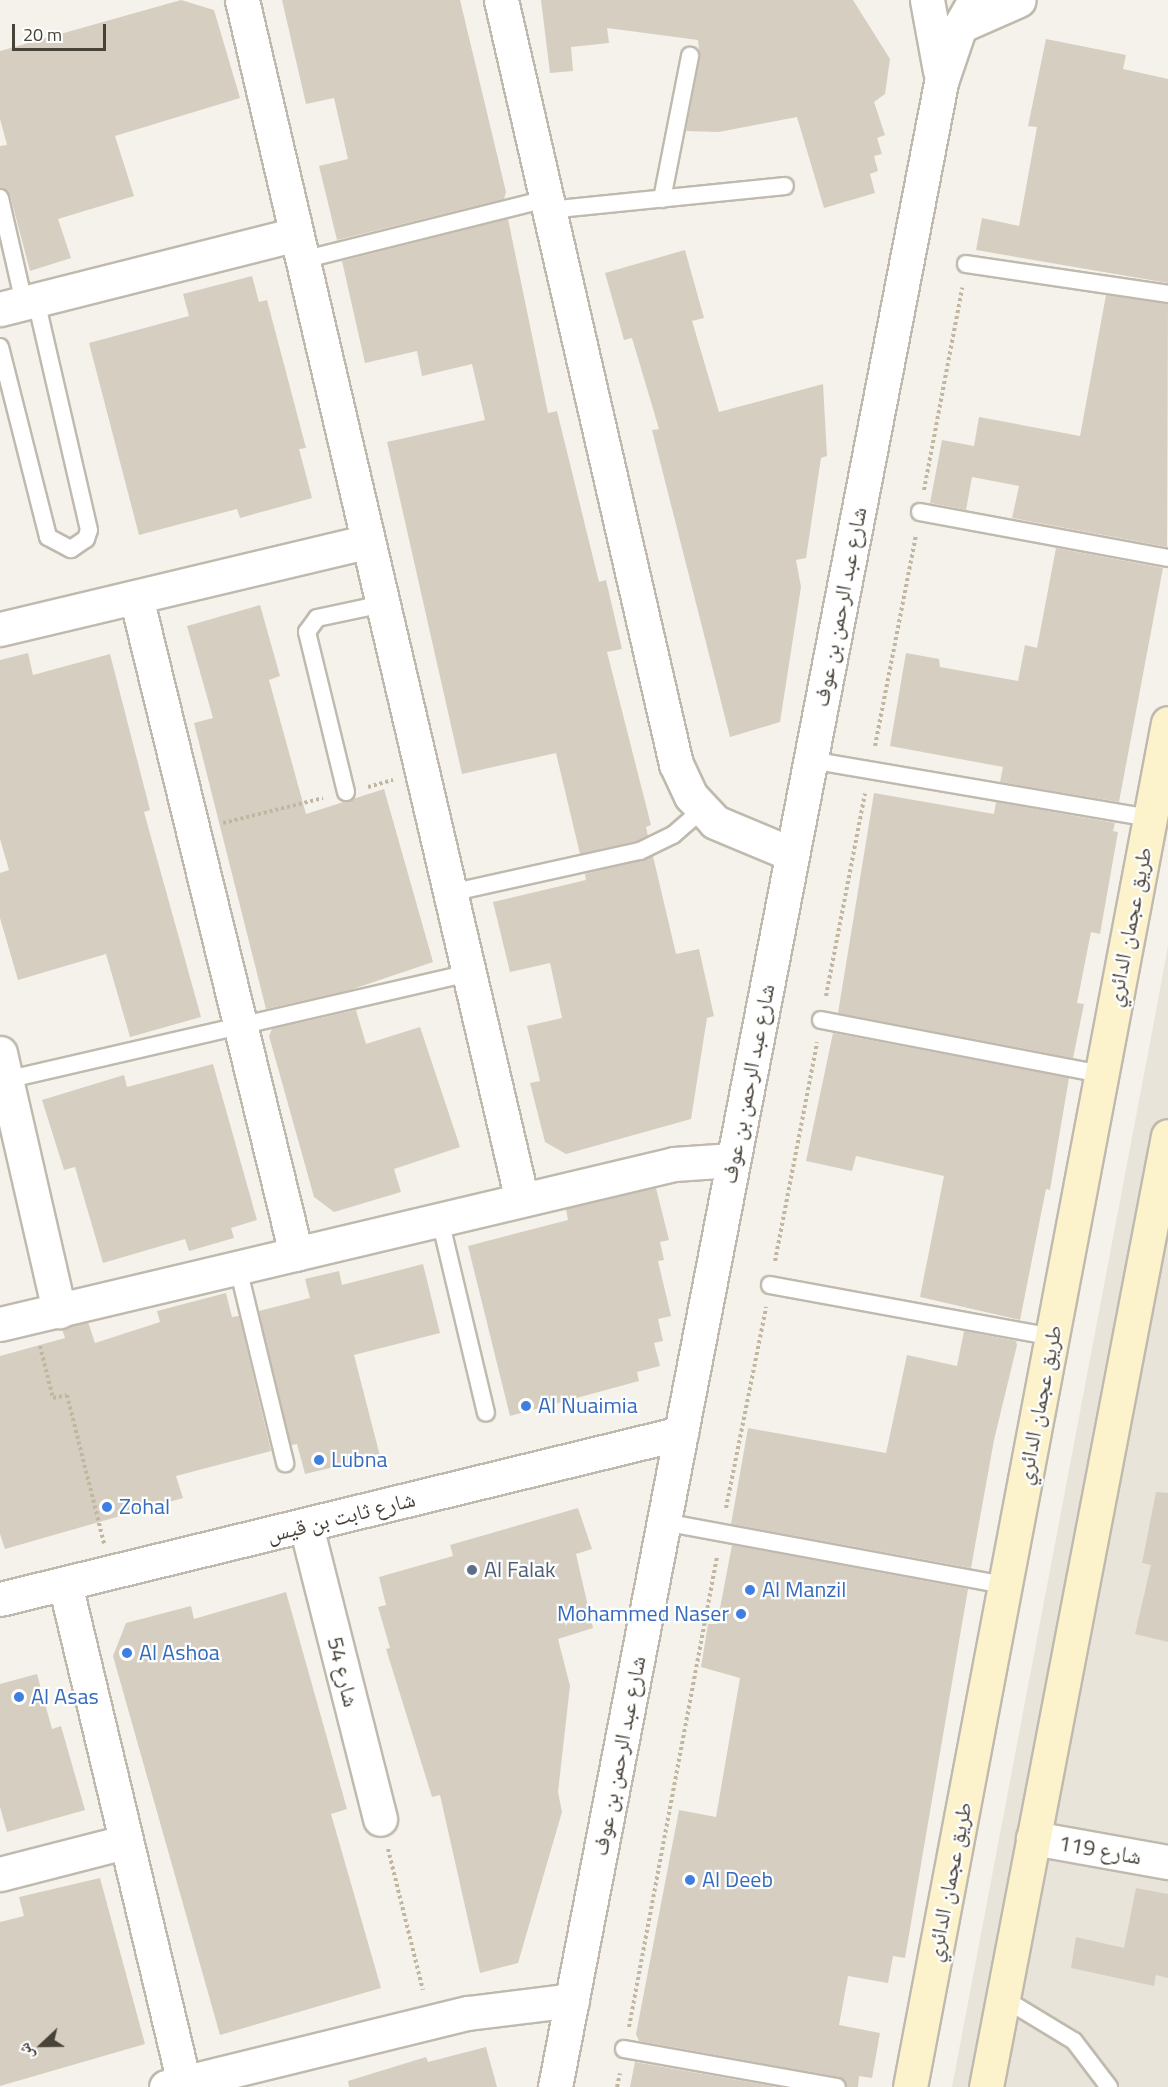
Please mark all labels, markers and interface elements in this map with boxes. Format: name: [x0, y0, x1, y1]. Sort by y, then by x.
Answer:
scale bar: [15, 12, 110, 50]
text: 20 m: [23, 21, 62, 48]
street label: شارع عبد الرحمن بن عوف: [808, 505, 872, 709]
street label: طريق عجمان الدائري: [1101, 845, 1157, 1009]
street label: شارع عبد الرحمن بن عوف: [716, 982, 780, 1186]
street label: طريق عجمان الدائري: [1011, 1323, 1067, 1487]
place label: Al Nuaimia: [538, 1393, 638, 1419]
marker: Al Nuaimia: [519, 1399, 533, 1413]
place label: Lubna: [331, 1447, 388, 1473]
marker: Lubna: [312, 1453, 326, 1467]
street label: شارع ثابت بن قيس: [264, 1486, 418, 1548]
place label: Zohal: [119, 1494, 170, 1520]
marker: Zohal: [100, 1500, 114, 1514]
place label: Al Falak: [484, 1557, 556, 1583]
marker: Al Falak: [465, 1563, 479, 1577]
place label: Al Manzil: [762, 1577, 846, 1603]
marker: Al Manzil: [743, 1583, 757, 1597]
place label: Mohammed Naser: [557, 1601, 729, 1627]
marker: Mohammed Naser: [734, 1607, 748, 1621]
street label: شارع 54: [322, 1634, 364, 1710]
place label: Al Ashoa: [139, 1640, 220, 1666]
marker: Al Ashoa: [120, 1646, 134, 1660]
street label: شارع عبد الرحمن بن عوف: [587, 1654, 651, 1858]
place label: Al Asas: [31, 1684, 99, 1710]
marker: Al Asas: [12, 1690, 26, 1704]
street label: طريق عجمان الدائري: [921, 1800, 977, 1964]
street label: شارع 119: [1057, 1830, 1143, 1870]
place label: Al Deeb: [702, 1867, 773, 1893]
marker: Al Deeb: [683, 1873, 697, 1887]
north arrow: [12, 2015, 72, 2075]
text: ش: [11, 2039, 40, 2064]

